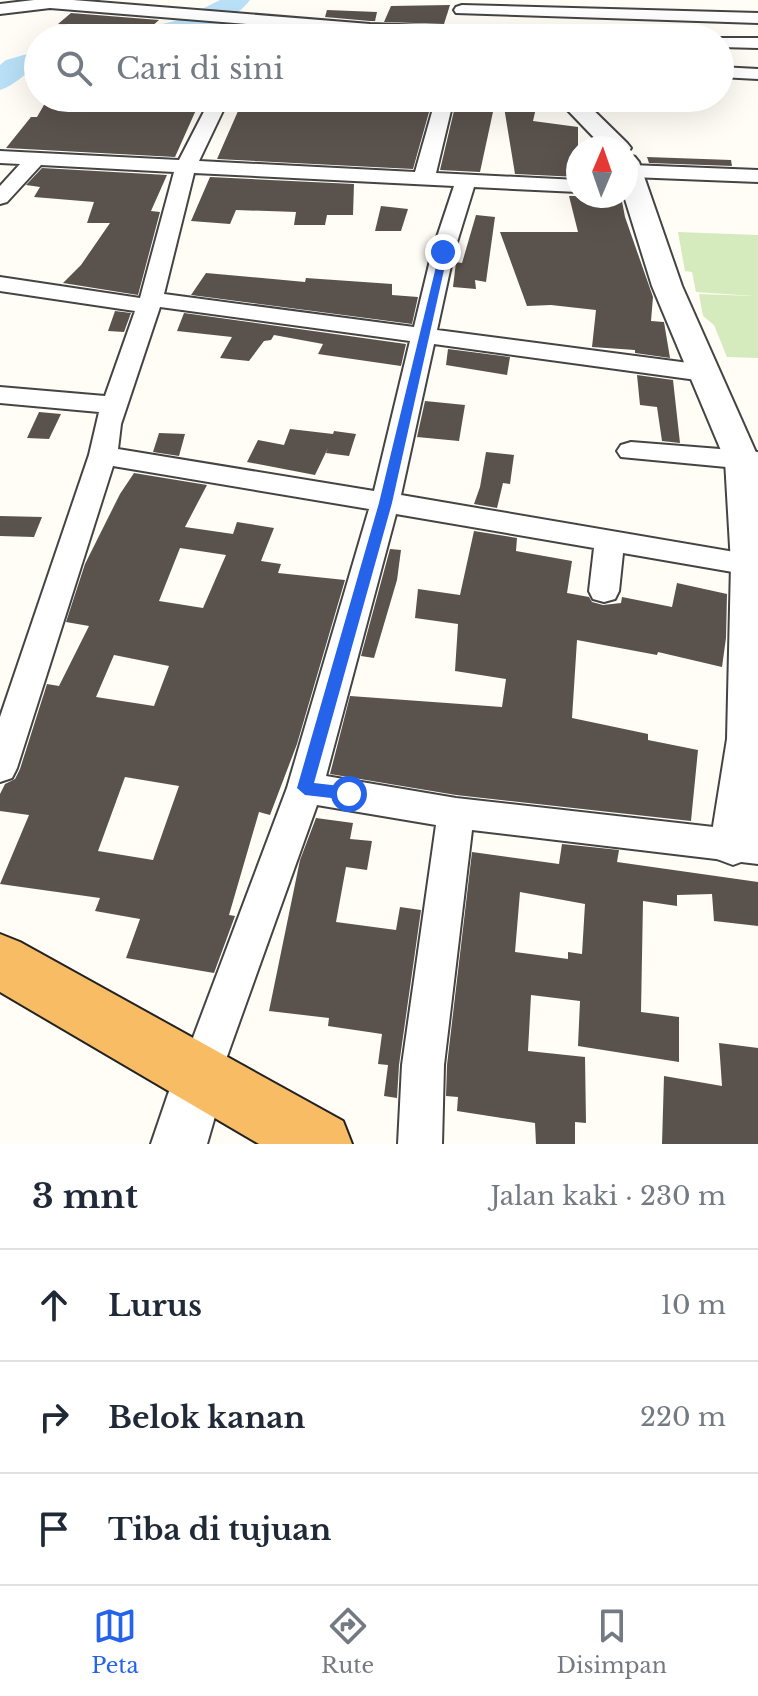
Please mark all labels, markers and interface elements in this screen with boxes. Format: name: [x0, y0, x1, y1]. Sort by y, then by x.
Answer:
search box: [24, 24, 734, 112]
icon: search: [52, 46, 96, 90]
text: Cari di sini: [116, 50, 284, 87]
north arrow: [566, 136, 638, 208]
route end: [425, 234, 461, 270]
route start: [331, 776, 367, 812]
text: 3 mnt: [32, 1175, 138, 1217]
text: Jalan kaki · 230 m: [490, 1180, 726, 1212]
icon: ahead: [32, 1283, 76, 1327]
text: Lurus: [108, 1287, 202, 1324]
text: 10 m: [660, 1289, 726, 1321]
icon: right: [32, 1395, 76, 1439]
text: Belok kanan: [108, 1399, 305, 1436]
text: 220 m: [640, 1401, 726, 1433]
icon: arrive: [32, 1507, 76, 1551]
text: Tiba di tujuan: [108, 1511, 331, 1548]
tab: Peta: [91, 1604, 139, 1679]
tab: Rute: [321, 1604, 374, 1679]
tab: Disimpan: [556, 1604, 667, 1679]

